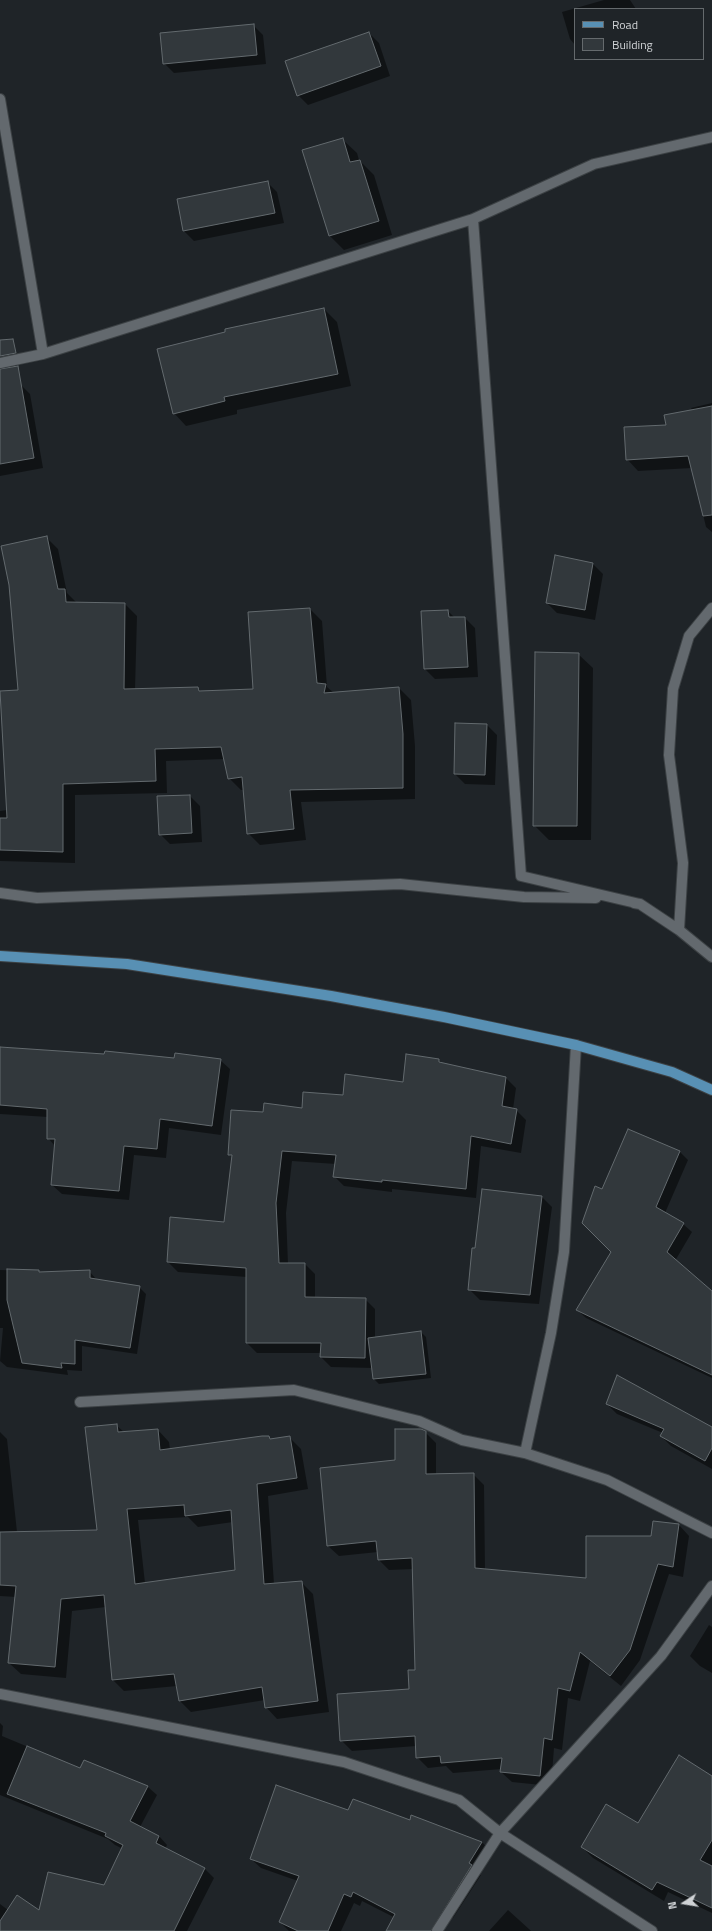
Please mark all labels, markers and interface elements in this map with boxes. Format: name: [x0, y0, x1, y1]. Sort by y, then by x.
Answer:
legend: [574, 8, 704, 60]
text: Road: [612, 15, 638, 34]
text: Building: [612, 35, 653, 54]
north arrow: [664, 1883, 704, 1923]
text: N: [664, 1900, 681, 1911]

